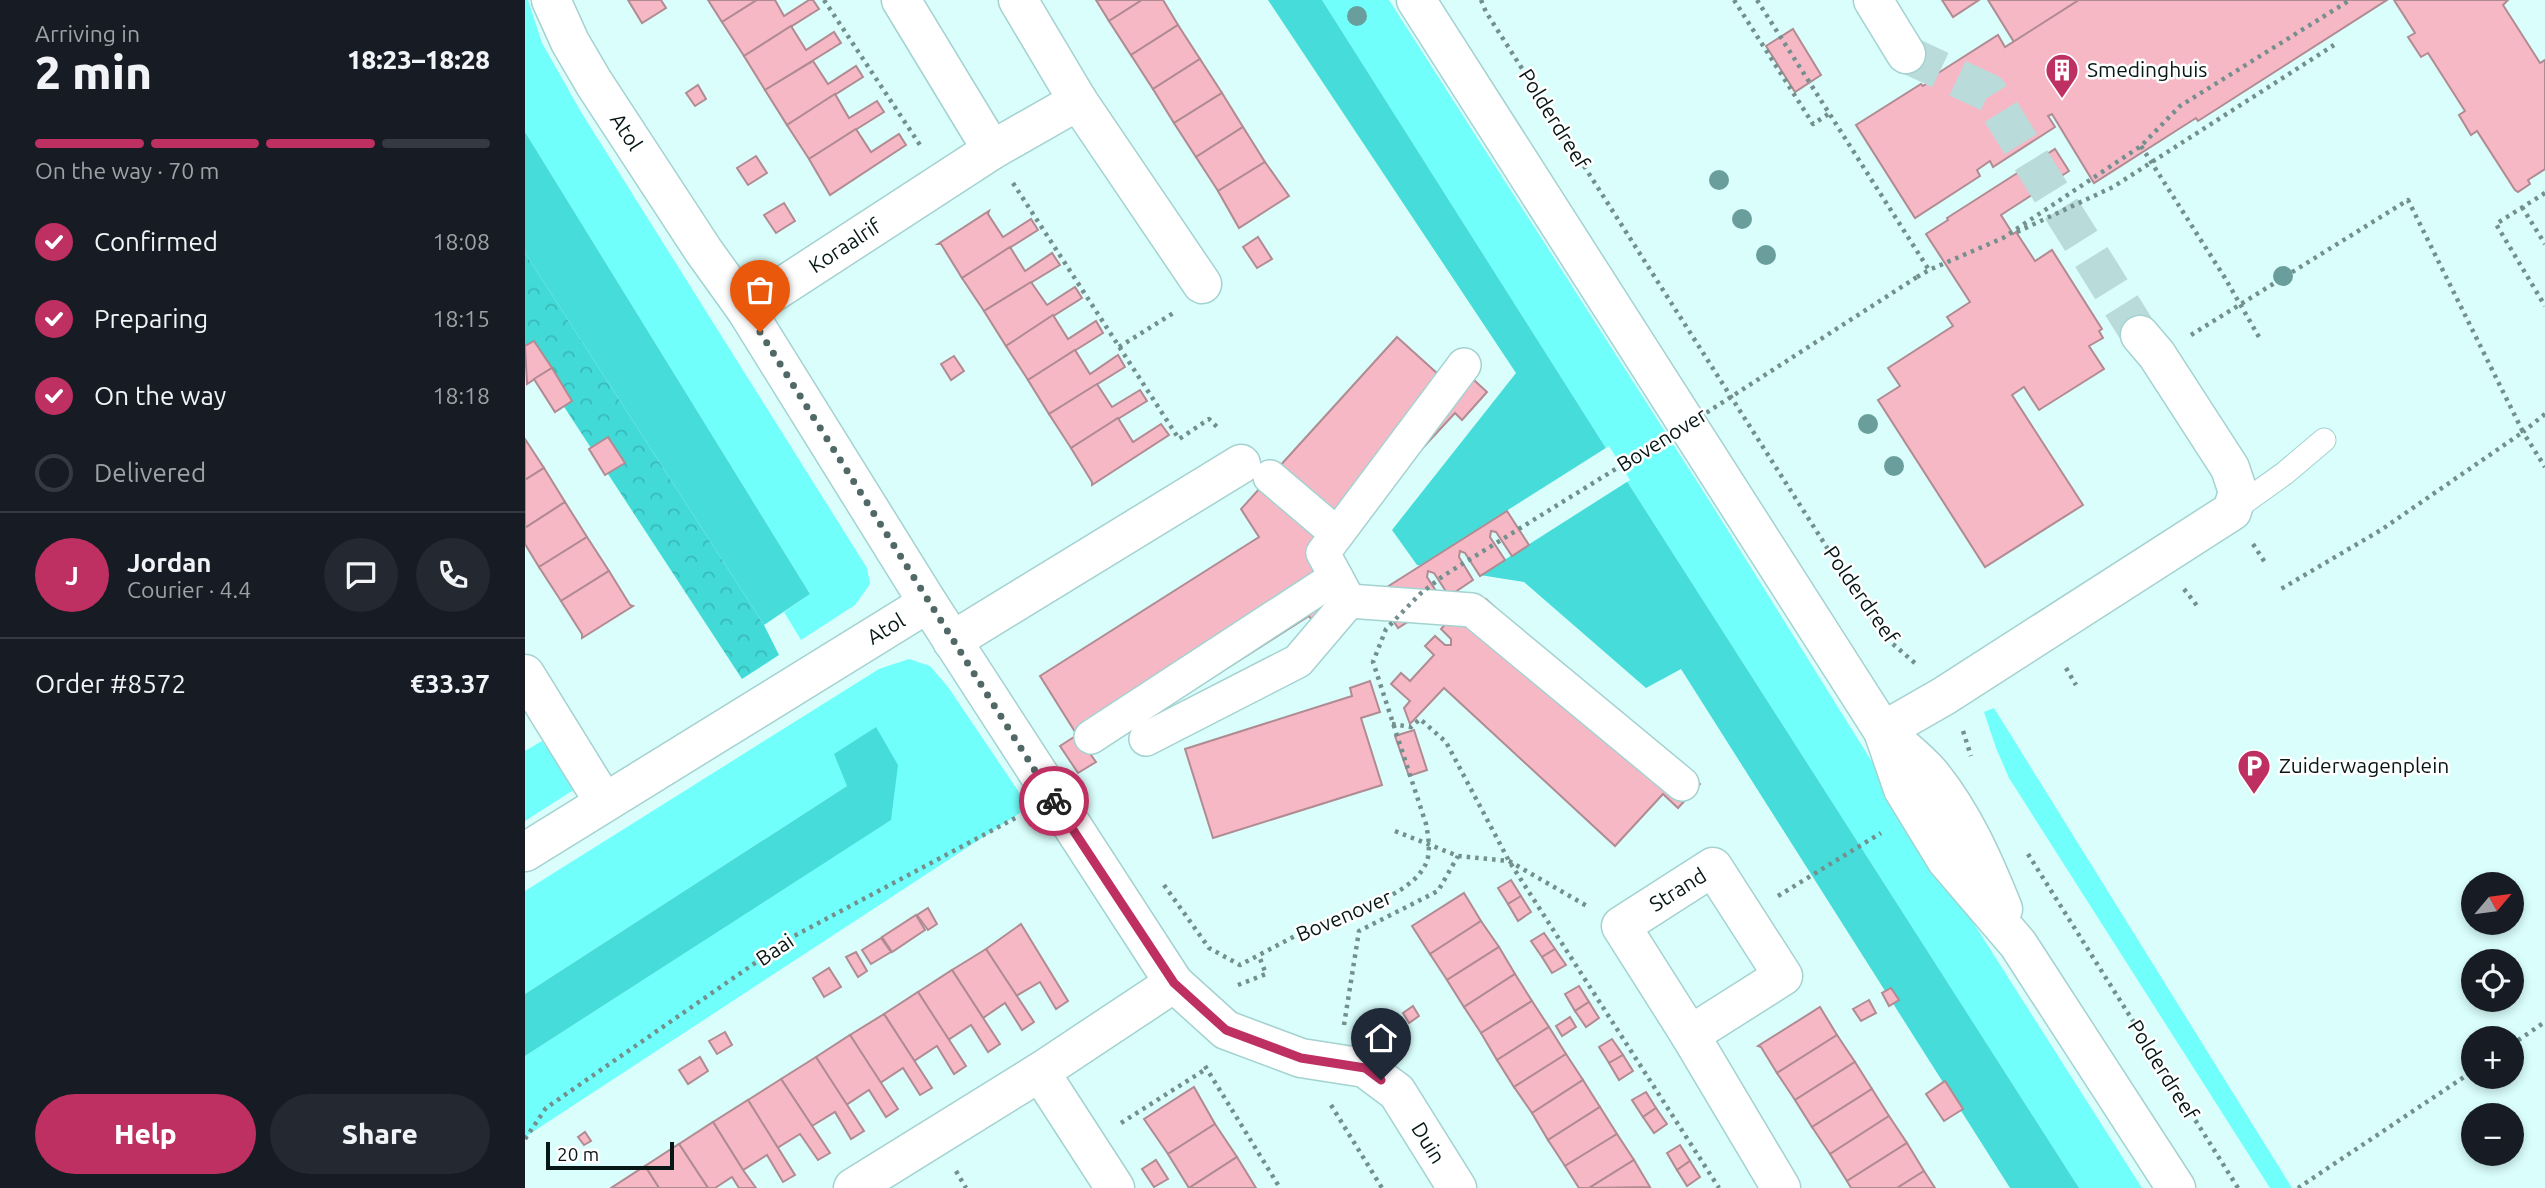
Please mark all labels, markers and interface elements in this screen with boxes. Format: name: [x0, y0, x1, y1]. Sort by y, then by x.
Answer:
text: Arriving in: [35, 21, 140, 46]
text: 18:23–18:28: [347, 45, 490, 74]
text: 2 min: [35, 46, 152, 98]
building icon: Smedinghuis: [2043, 51, 2081, 100]
place label: Smedinghuis: [2087, 57, 2207, 81]
street label: Polderdreef: [1515, 64, 1596, 174]
street label: Atol: [606, 108, 648, 155]
text: On the way · 70 m: [35, 158, 219, 183]
street label: Koraalrif: [804, 213, 886, 277]
icon: check: [35, 223, 73, 261]
text: Confirmed: [94, 227, 218, 256]
text: 18:08: [432, 229, 490, 254]
pin: [730, 260, 790, 332]
icon: bag: [741, 271, 779, 309]
icon: check: [35, 300, 73, 338]
text: Preparing: [94, 304, 208, 333]
text: 18:15: [432, 306, 490, 331]
icon: check: [35, 377, 73, 415]
text: On the way: [94, 381, 226, 410]
text: 18:18: [432, 383, 490, 408]
street label: Bovenover: [1612, 402, 1711, 476]
text: Delivered: [94, 458, 206, 487]
button: chat: [324, 538, 398, 612]
button: phone: [416, 538, 490, 612]
street label: Polderdreef: [1819, 541, 1905, 649]
text: Jordan: [127, 548, 212, 577]
text: J: [65, 561, 79, 590]
text: Courier · 4.4: [127, 577, 251, 602]
street label: Atol: [862, 608, 909, 649]
text: Order #8572: [35, 669, 186, 698]
text: €33.37: [410, 669, 490, 698]
parking icon: Zuiderwagenplein: [2235, 747, 2273, 796]
place label: Zuiderwagenplein: [2279, 753, 2449, 777]
courier: [1019, 766, 1089, 836]
icon: bike: [1035, 782, 1073, 820]
street label: Strand: [1645, 862, 1710, 916]
north arrow: [2461, 872, 2523, 934]
map controls: [2461, 872, 2524, 1166]
street label: Bovenover: [1292, 884, 1395, 946]
street label: Baai: [751, 928, 798, 970]
button: locate: [2461, 949, 2524, 1012]
pin: [1351, 1008, 1411, 1080]
street label: Polderdreef: [2124, 1015, 2205, 1125]
icon: home: [1362, 1019, 1400, 1057]
button: +: [2461, 1026, 2524, 1089]
button: Help: [35, 1094, 256, 1174]
button: Share: [270, 1094, 490, 1174]
button: −: [2461, 1103, 2524, 1166]
street label: Duin: [1407, 1117, 1451, 1167]
scale bar: [546, 1139, 674, 1171]
text: 20 m: [557, 1143, 599, 1165]

